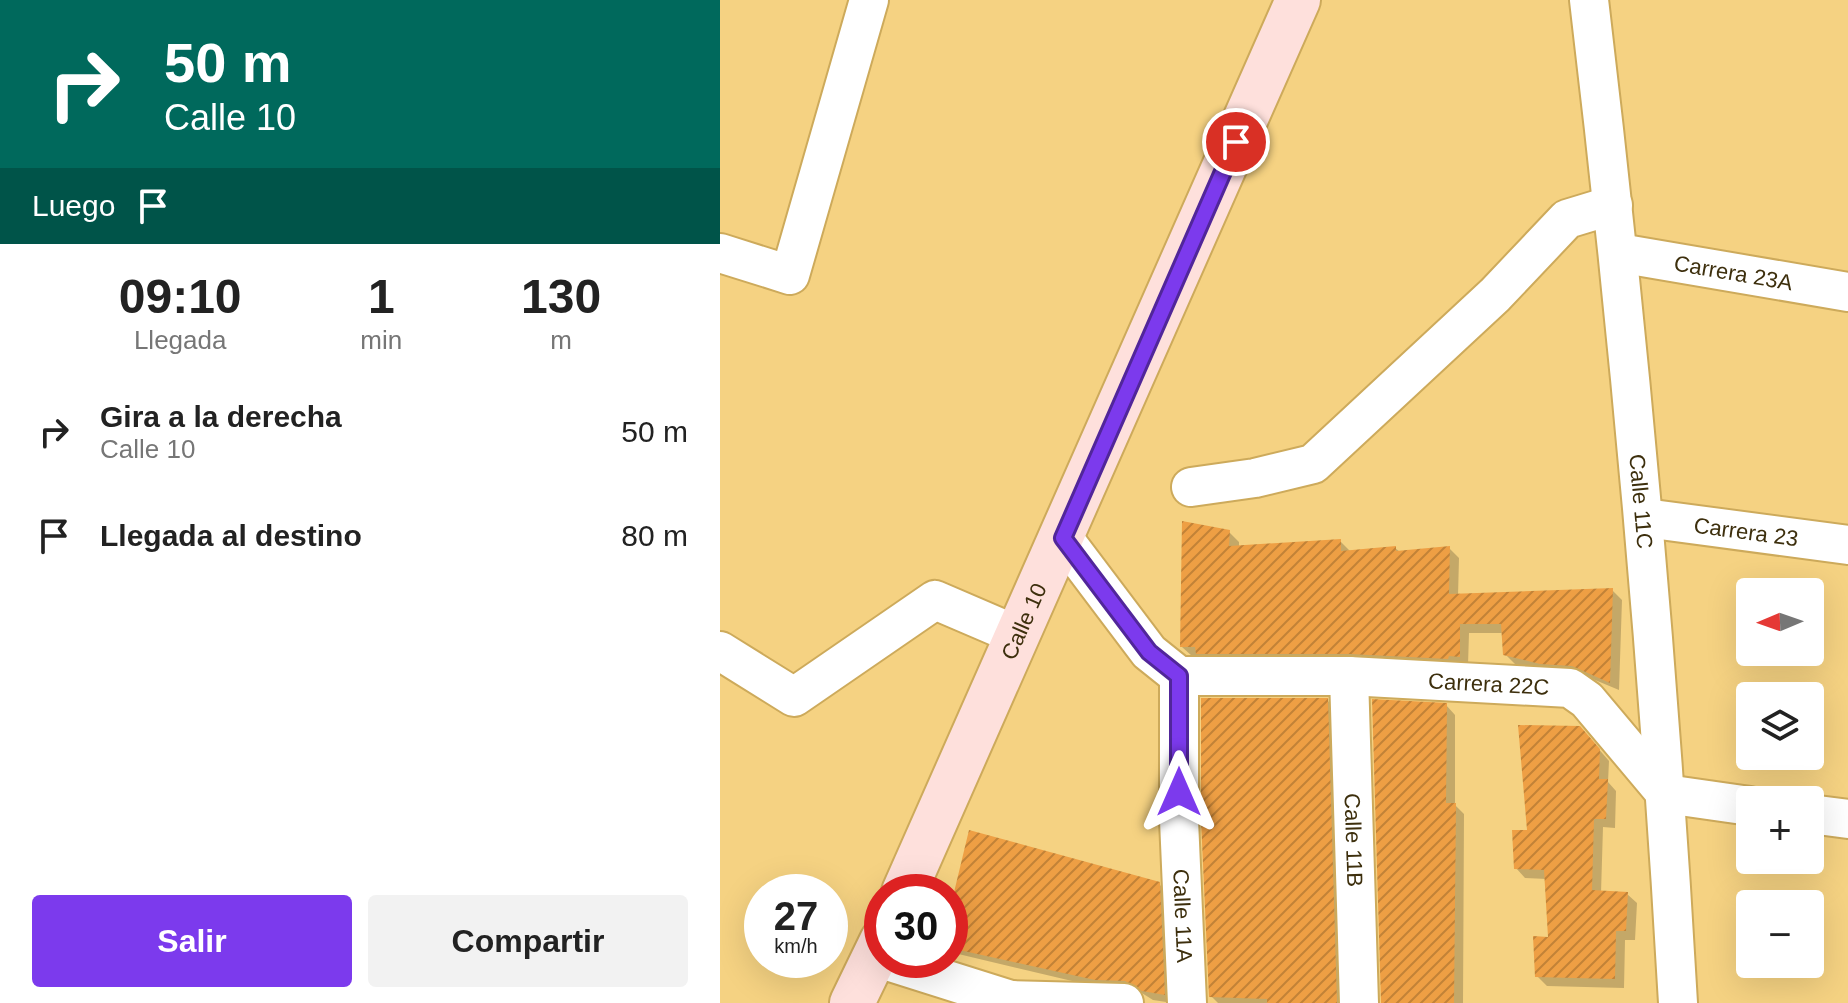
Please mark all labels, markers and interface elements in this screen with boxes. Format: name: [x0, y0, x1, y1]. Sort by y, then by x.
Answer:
text: 50 m: [164, 31, 292, 94]
icon: right: [32, 32, 136, 136]
text: Calle 10: [164, 97, 296, 138]
pin: [1202, 108, 1270, 176]
icon: arrive: [1214, 120, 1258, 164]
icon: arrive: [131, 184, 175, 228]
text: Luego: [32, 189, 115, 222]
street label: Carrera 23A: [1672, 251, 1795, 295]
text: 09:10: [119, 270, 242, 323]
text: 1: [368, 270, 395, 323]
text: 130: [521, 270, 601, 323]
text: Llegada: [134, 325, 226, 355]
text: min: [360, 325, 402, 355]
text: m: [550, 325, 572, 355]
text: Gira a la derecha: [100, 400, 342, 433]
icon: right: [32, 410, 76, 454]
text: 50 m: [621, 415, 688, 448]
text: Calle 10: [100, 434, 195, 464]
street label: Calle 11C: [1624, 453, 1658, 550]
street label: Carrera 23: [1692, 513, 1800, 551]
icon: arrive: [32, 514, 76, 558]
text: Llegada al destino: [100, 519, 362, 552]
text: 80 m: [621, 519, 688, 552]
north arrow: [1736, 578, 1824, 666]
map controls: [1736, 578, 1824, 978]
street label: Calle 10: [996, 579, 1052, 663]
street label: Carrera 22C: [1428, 668, 1550, 700]
button: layers: [1736, 682, 1824, 770]
position arrow: [1137, 750, 1221, 834]
button: +: [1736, 786, 1824, 874]
street label: Calle 11B: [1340, 793, 1367, 887]
street label: Calle 11A: [1168, 869, 1197, 964]
speed limit sign: 30: [864, 874, 968, 978]
button: −: [1736, 890, 1824, 978]
text: 27: [774, 894, 818, 938]
button: Salir: [32, 895, 352, 987]
button: Compartir: [368, 895, 688, 987]
text: km/h: [774, 935, 818, 957]

